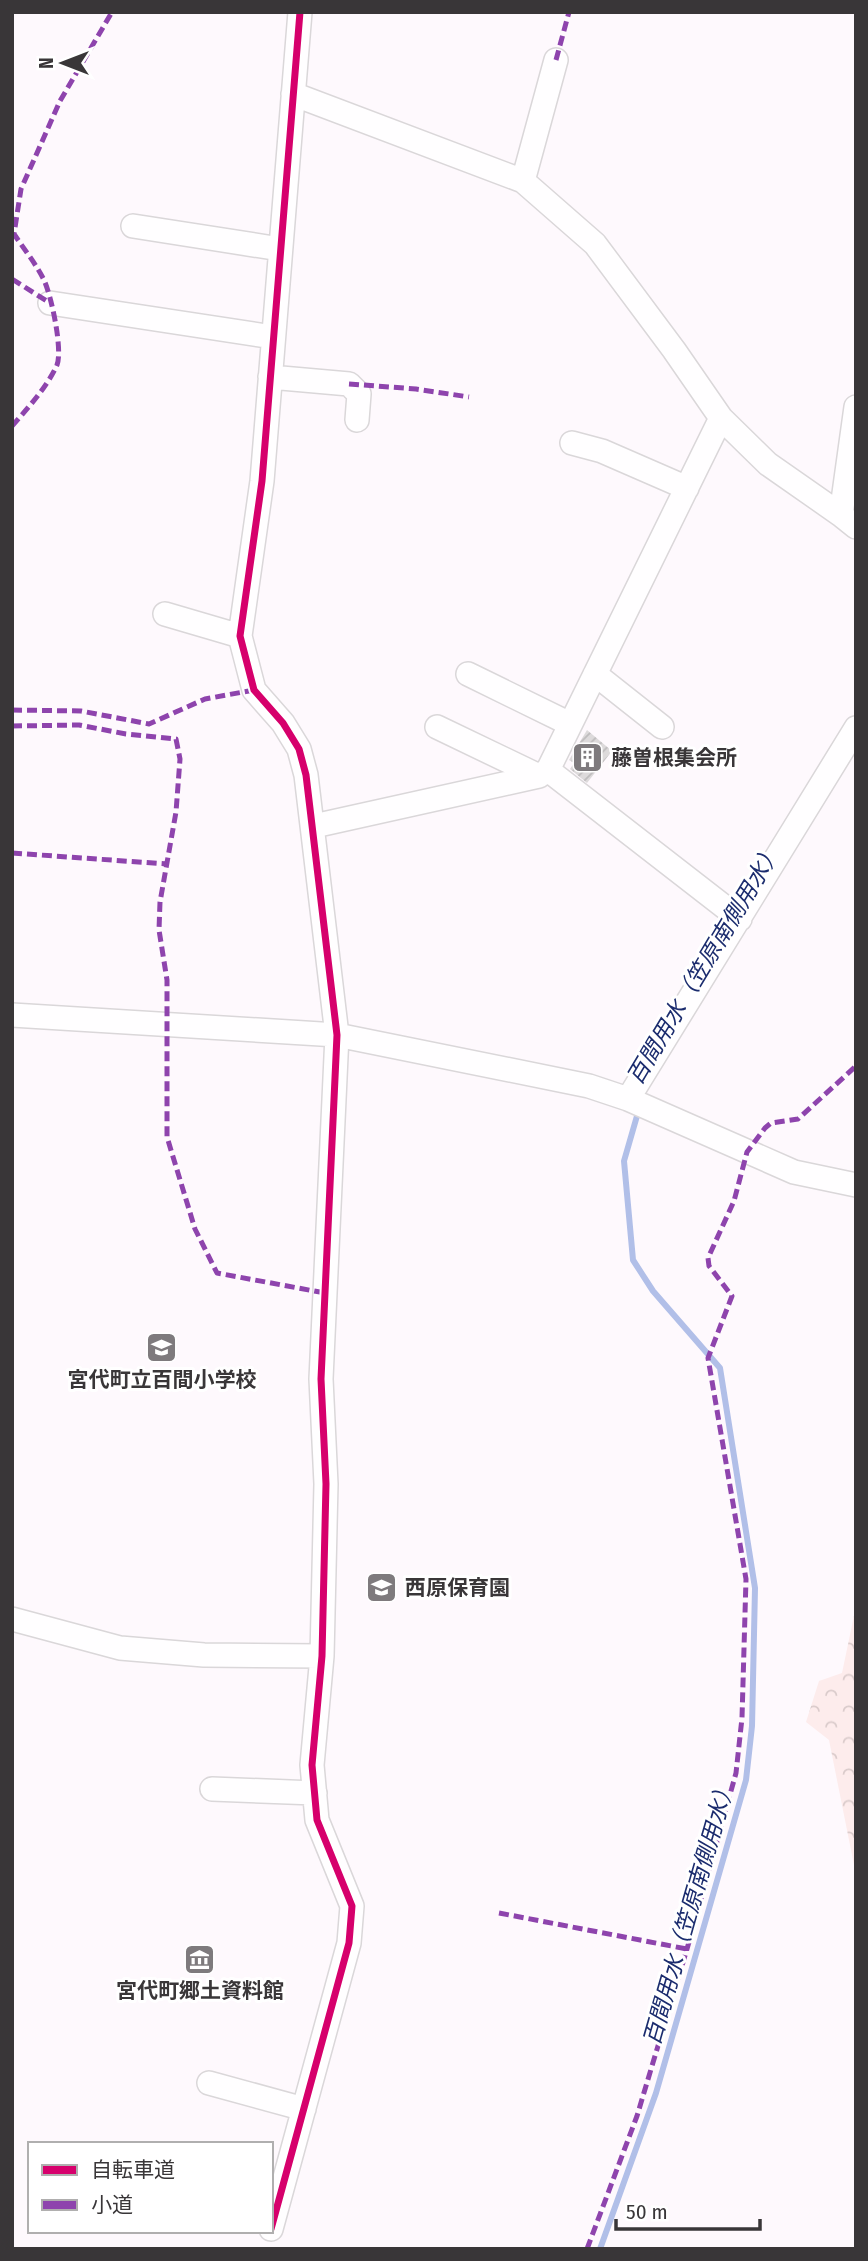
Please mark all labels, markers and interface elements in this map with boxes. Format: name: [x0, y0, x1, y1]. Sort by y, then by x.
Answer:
north arrow: [28, 28, 98, 98]
text: N: [35, 57, 58, 69]
building icon: 藤曽根集会所: [571, 741, 605, 775]
place label: 藤曽根集会所: [611, 745, 737, 771]
water label: 百間用水（笠原南側用水）: [621, 839, 787, 1089]
school or university icon: 宮代町立百間小学校: [145, 1331, 179, 1365]
place label: 宮代町立百間小学校: [68, 1367, 257, 1393]
school or university icon: 西原保育園: [365, 1571, 399, 1605]
place label: 西原保育園: [405, 1575, 510, 1601]
water label: 百間用水（笠原南側用水）: [638, 1775, 740, 2049]
museum icon: 宮代町郷土資料館: [183, 1942, 217, 1976]
place label: 宮代町郷土資料館: [116, 1978, 284, 2004]
legend: [28, 2142, 273, 2233]
text: 自転車道: [91, 2157, 175, 2183]
scale bar: [616, 2188, 760, 2232]
text: 小道: [91, 2192, 133, 2218]
text: 50 m: [626, 2199, 668, 2225]

